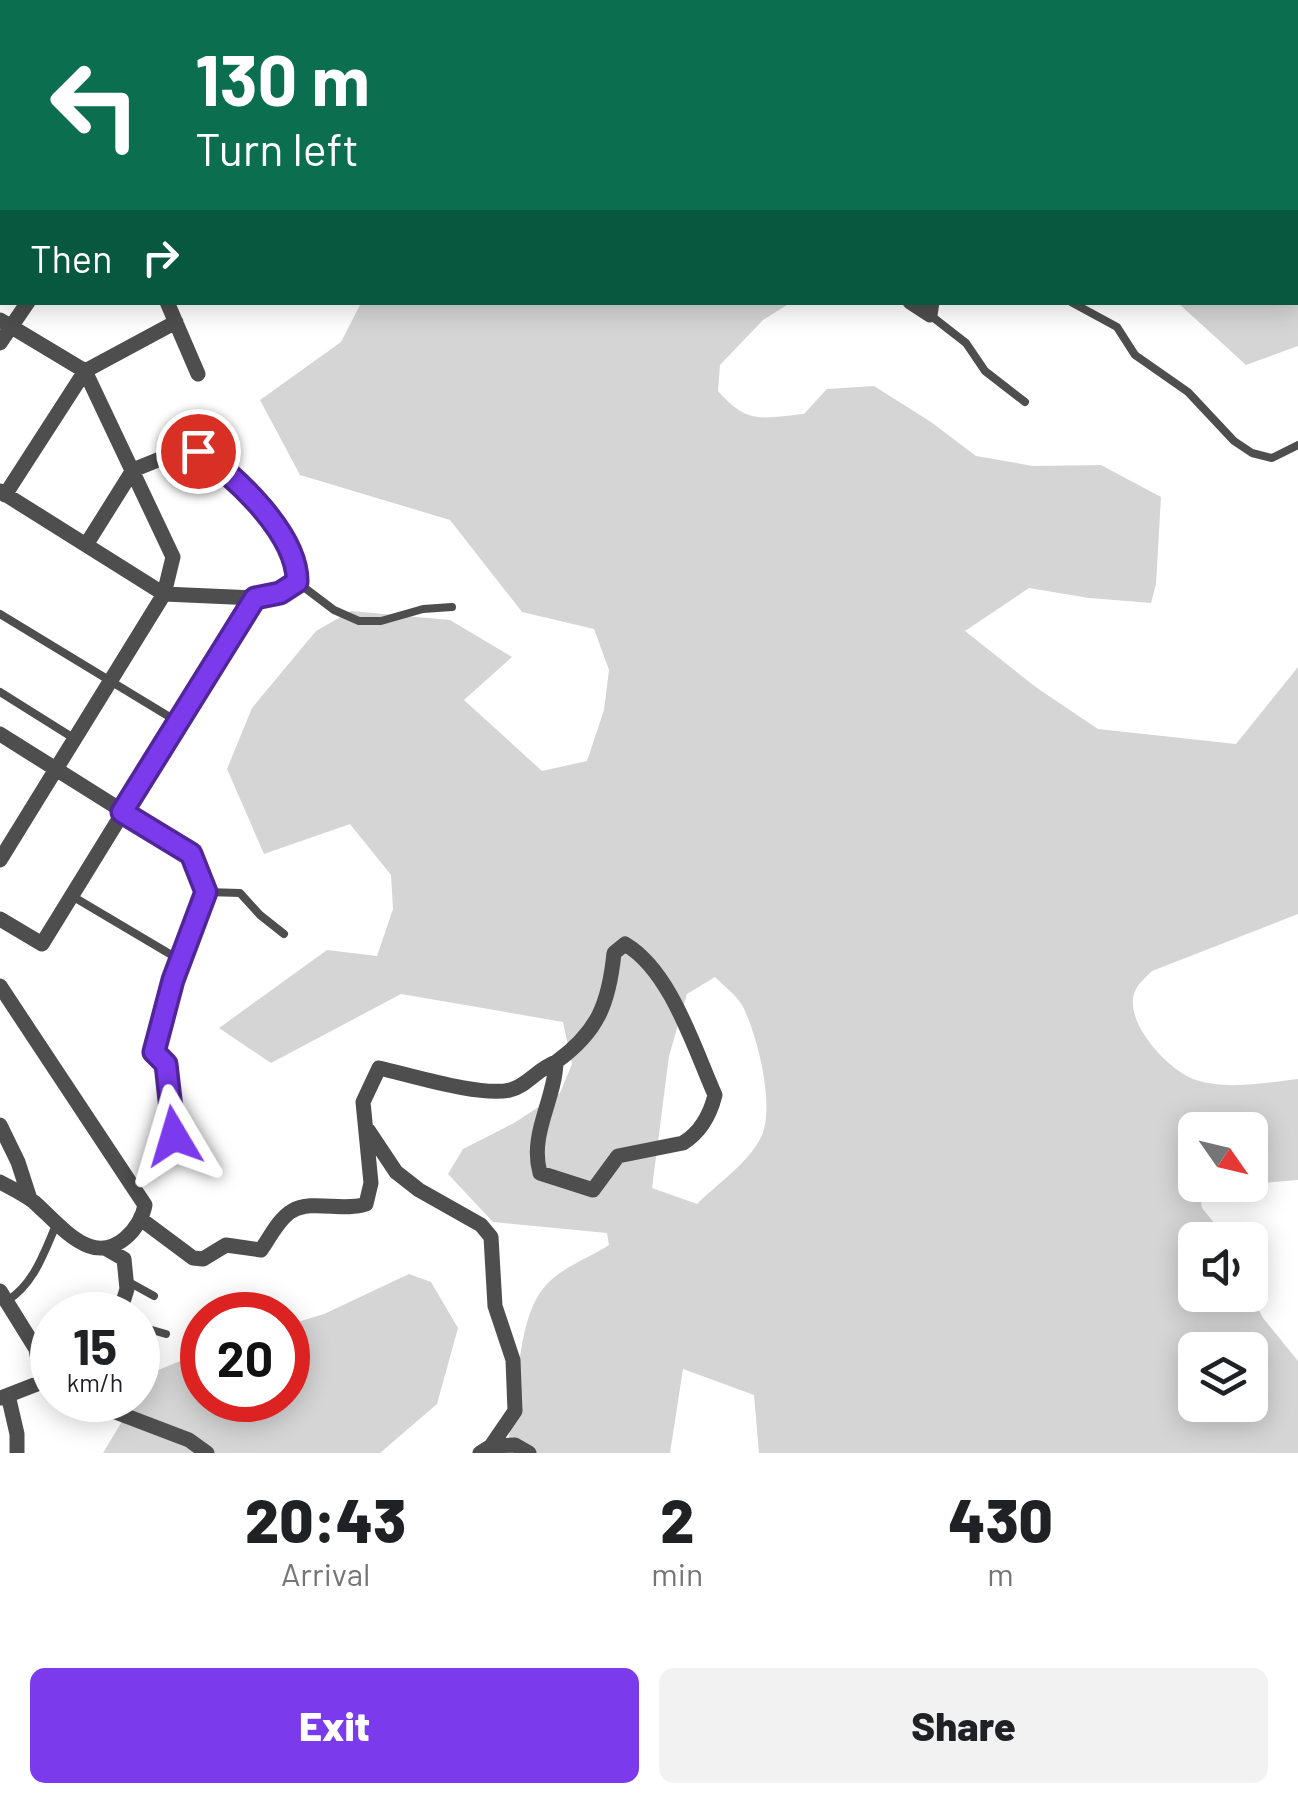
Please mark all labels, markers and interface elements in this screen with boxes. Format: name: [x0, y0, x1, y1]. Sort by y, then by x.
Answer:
text: 130 m: [195, 36, 370, 120]
icon: left: [30, 40, 160, 170]
text: Turn left: [195, 121, 359, 175]
icon: right: [133, 230, 188, 285]
text: Then: [30, 235, 113, 281]
pin: [156, 409, 241, 494]
icon: arrive: [171, 424, 226, 479]
position arrow: [122, 1084, 226, 1188]
north arrow: [1178, 1112, 1268, 1202]
map controls: [1178, 1112, 1268, 1422]
button: sound: [1178, 1222, 1268, 1312]
speed limit sign: 20: [180, 1292, 310, 1422]
text: 15: [73, 1315, 117, 1375]
button: layers: [1178, 1332, 1268, 1422]
text: km/h: [67, 1367, 123, 1397]
text: 20:43: [245, 1483, 406, 1555]
text: 2: [660, 1483, 694, 1555]
text: 430: [948, 1483, 1053, 1555]
text: Arrival: [281, 1554, 370, 1592]
text: min: [651, 1554, 703, 1592]
text: m: [987, 1554, 1014, 1592]
button: Exit: [30, 1668, 639, 1783]
button: Share: [659, 1668, 1268, 1783]

